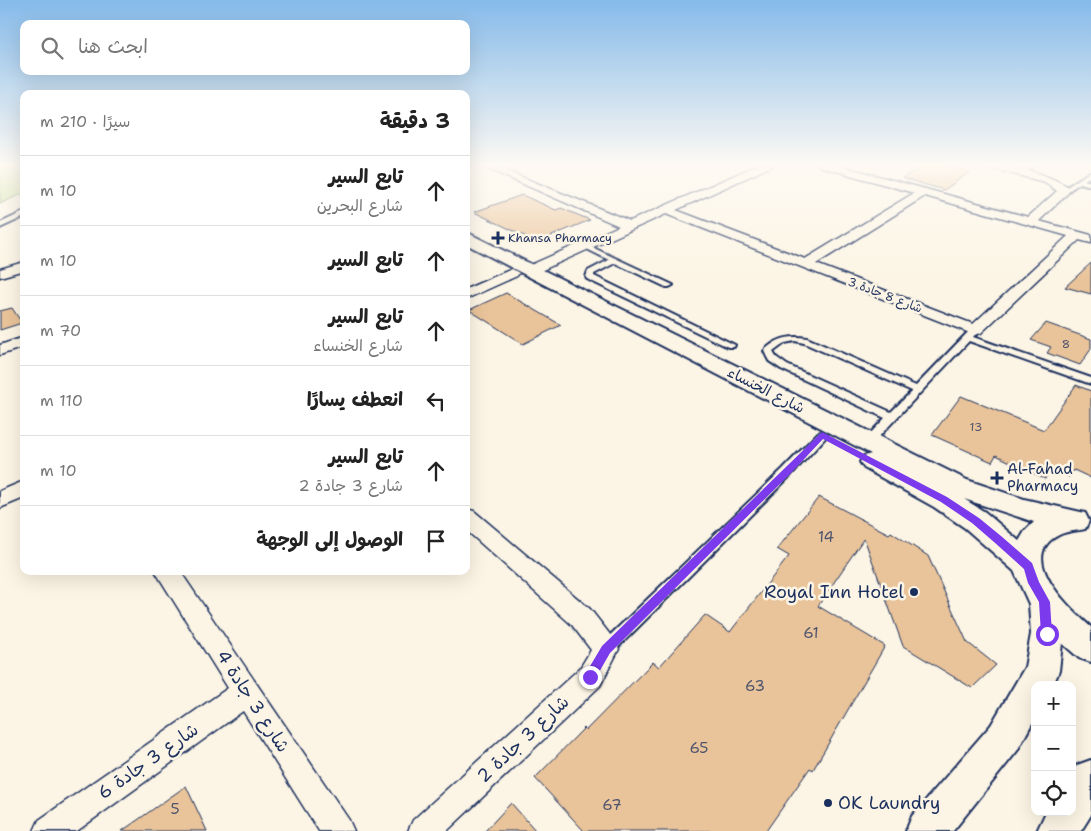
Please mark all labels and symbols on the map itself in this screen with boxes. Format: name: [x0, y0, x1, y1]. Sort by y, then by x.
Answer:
place label: Khansa Pharmacy: [508, 230, 612, 246]
marker: Khansa Pharmacy: [492, 232, 504, 244]
street label: شارع 8 جادة 3: [845, 273, 924, 317]
house number: 8: [1062, 336, 1070, 352]
street label: شارع الخنساء: [724, 362, 808, 418]
house number: 13: [970, 419, 982, 435]
place label: Al-Fahad Pharmacy: [1007, 459, 1078, 496]
marker: Al-Fahad Pharmacy: [991, 472, 1003, 484]
house number: 14: [818, 527, 834, 547]
place label: Royal Inn Hotel: [764, 580, 905, 604]
marker: Royal Inn Hotel: [908, 586, 920, 598]
house number: 61: [803, 623, 819, 643]
route start: [1036, 623, 1059, 646]
street label: شارع 3 جادة 4: [211, 645, 295, 757]
route end: [579, 666, 602, 689]
house number: 63: [745, 676, 765, 696]
street label: شارع 3 جادة 2: [472, 690, 574, 788]
street label: شارع 3 جادة 6: [93, 717, 203, 805]
house number: 65: [689, 738, 709, 758]
place label: OK Laundry: [838, 791, 940, 815]
house number: 67: [602, 795, 622, 815]
marker: OK Laundry: [822, 797, 834, 809]
house number: 5: [170, 799, 180, 819]

